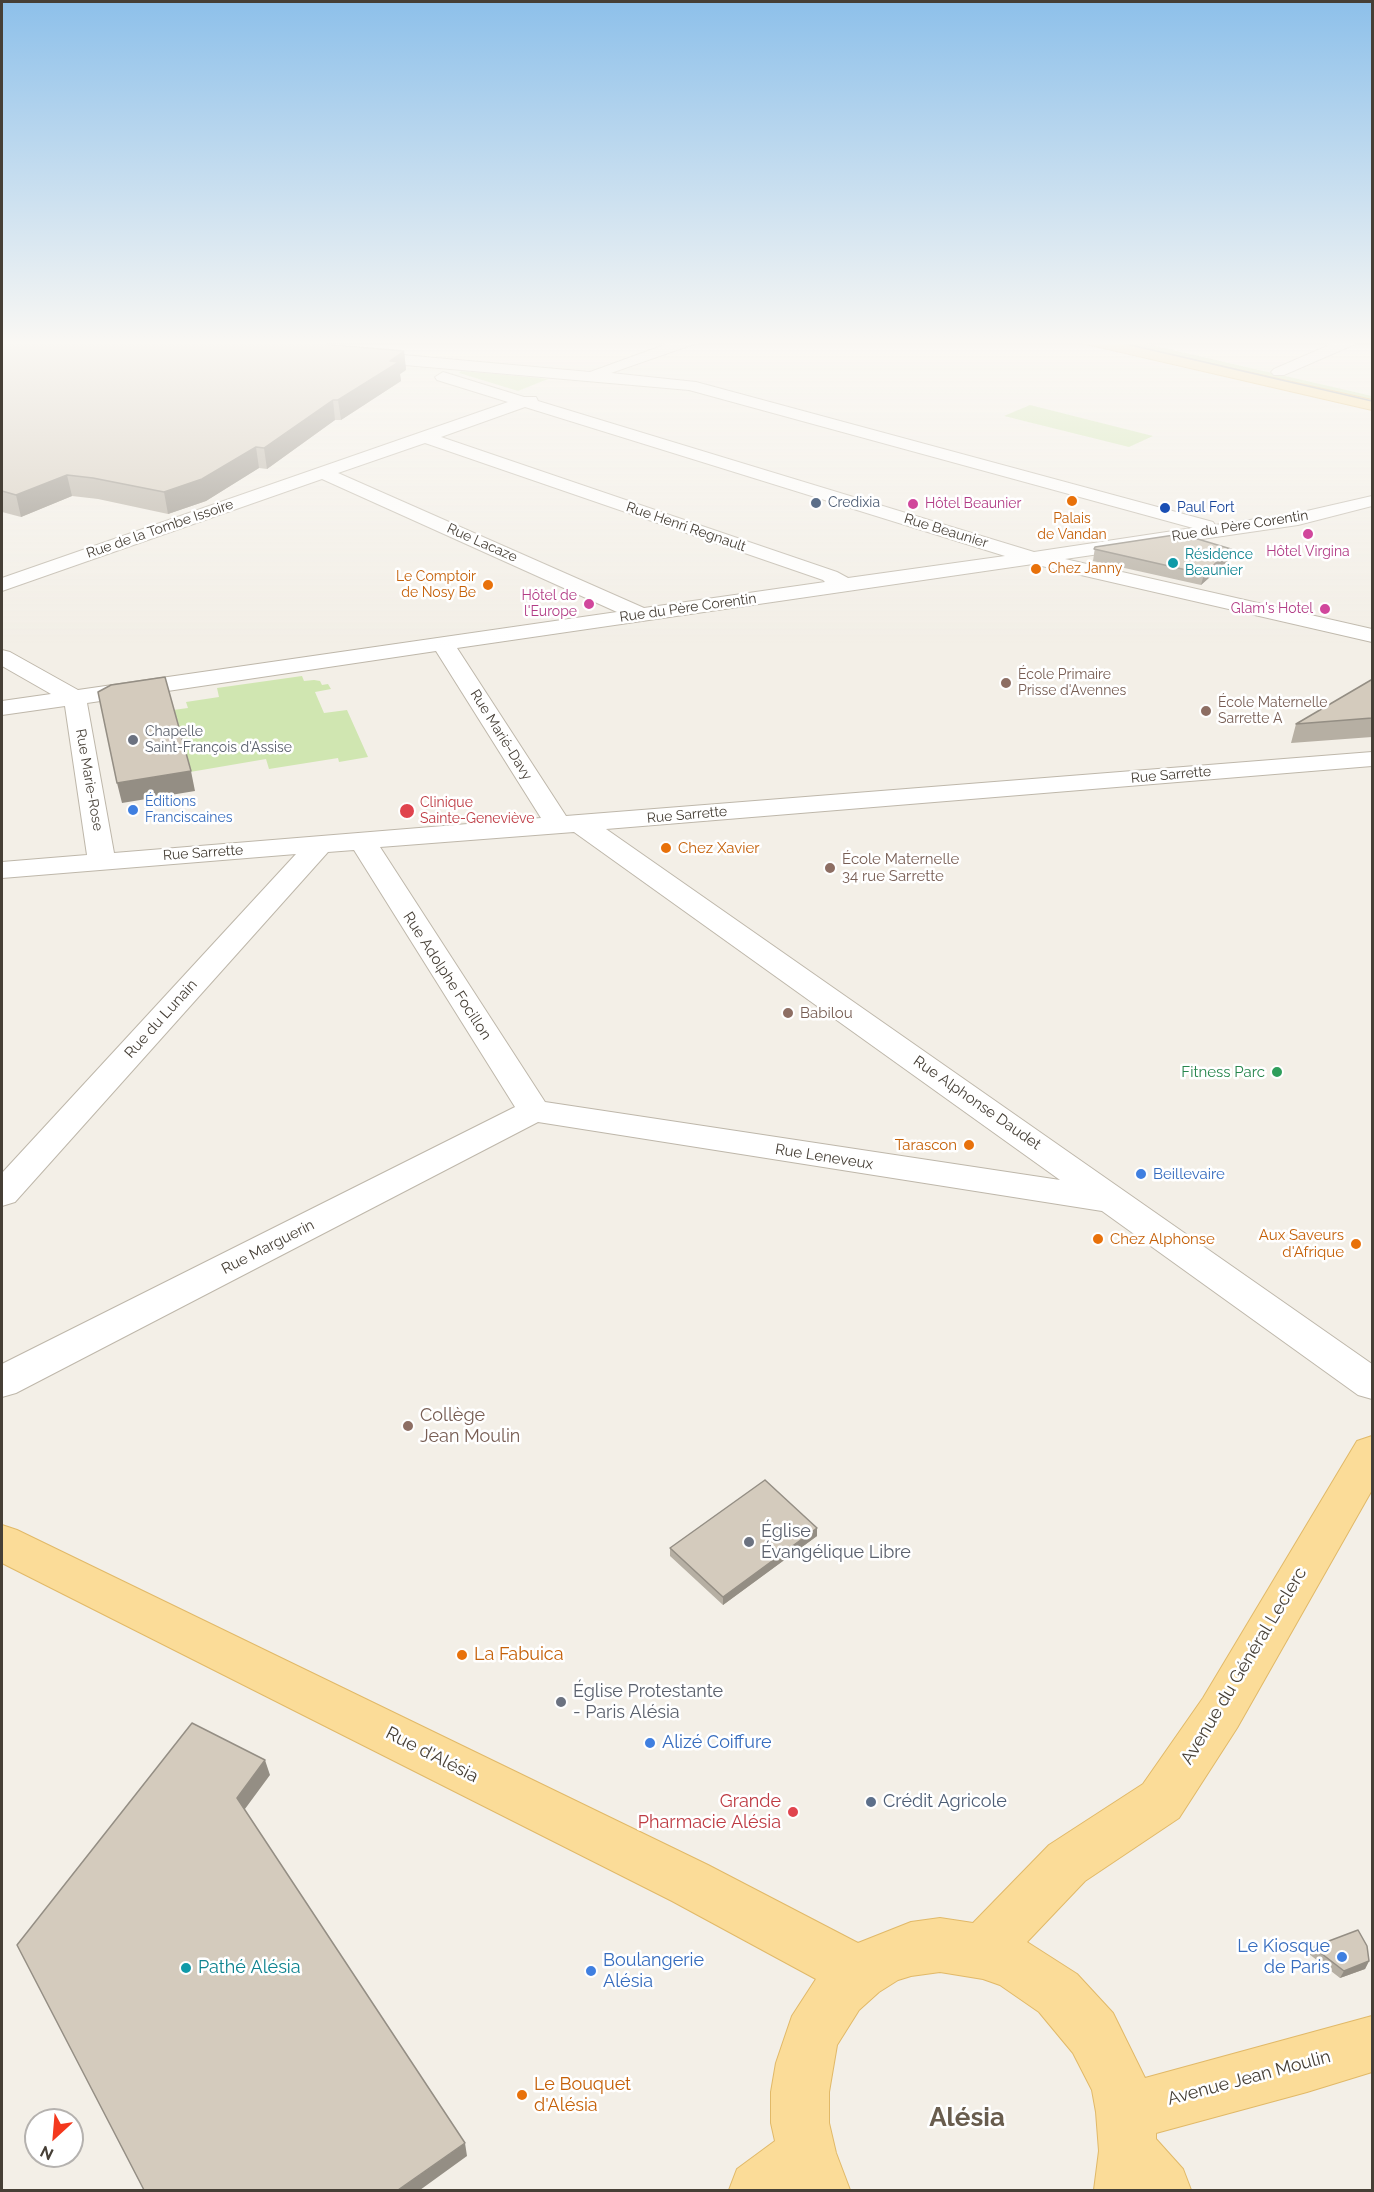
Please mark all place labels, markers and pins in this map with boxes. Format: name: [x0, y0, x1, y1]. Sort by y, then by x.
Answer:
marker: Palais de Vandan: [1065, 494, 1079, 508]
place label: Credixia: [828, 495, 880, 511]
marker: Credixia: [809, 496, 823, 510]
place label: Hôtel Beaunier: [925, 496, 1021, 512]
marker: Hôtel Beaunier: [906, 497, 920, 511]
place label: Paul Fort: [1177, 500, 1235, 516]
marker: Paul Fort: [1158, 501, 1172, 515]
place label: Palais de Vandan: [1037, 511, 1107, 544]
marker: Hôtel Virgina: [1301, 527, 1315, 541]
place label: Hôtel Virgina: [1266, 544, 1350, 560]
place label: Résidence Beaunier: [1185, 547, 1253, 580]
marker: Résidence Beaunier: [1166, 556, 1180, 570]
place label: Chez Janny: [1048, 561, 1122, 577]
marker: Chez Janny: [1029, 562, 1043, 576]
place label: Le Comptoir de Nosy Be: [396, 569, 476, 602]
marker: Le Comptoir de Nosy Be: [481, 578, 495, 592]
place label: Hôtel de l'Europe: [521, 588, 577, 620]
marker: Hôtel de l'Europe: [582, 597, 596, 611]
place label: Glam's Hotel: [1231, 601, 1313, 617]
marker: Glam's Hotel: [1318, 602, 1332, 616]
place label: École Primaire Prisse d'Avennes: [1018, 667, 1126, 700]
marker: École Primaire Prisse d'Avennes: [999, 676, 1013, 690]
place label: École Maternelle Sarrette A: [1218, 695, 1328, 728]
marker: École Maternelle Sarrette A: [1199, 704, 1213, 718]
place label: Chapelle Saint-François d'Assise: [145, 724, 292, 756]
marker: Chapelle Saint-François d'Assise: [126, 733, 140, 747]
place label: Éditions Franciscaines: [145, 794, 232, 826]
place label: Clinique Sainte-Geneviève: [420, 795, 534, 828]
marker: Clinique Sainte-Geneviève: [398, 802, 416, 820]
marker: Éditions Franciscaines: [126, 803, 140, 817]
place label: Chez Xavier: [678, 839, 760, 857]
marker: Chez Xavier: [659, 841, 673, 855]
place label: École Maternelle 34 rue Sarrette: [842, 850, 959, 885]
marker: École Maternelle 34 rue Sarrette: [823, 861, 837, 875]
place label: Babilou: [800, 1004, 853, 1022]
marker: Babilou: [781, 1006, 795, 1020]
place label: Fitness Parc: [1181, 1063, 1265, 1081]
marker: Fitness Parc: [1270, 1065, 1284, 1079]
place label: Tarascon: [895, 1136, 957, 1154]
marker: Tarascon: [962, 1138, 976, 1152]
place label: Beillevaire: [1153, 1165, 1225, 1183]
marker: Beillevaire: [1134, 1167, 1148, 1181]
place label: Aux Saveurs d'Afrique: [1259, 1226, 1344, 1261]
place label: Chez Alphonse: [1110, 1230, 1215, 1248]
marker: Chez Alphonse: [1091, 1232, 1105, 1246]
marker: Aux Saveurs d'Afrique: [1349, 1237, 1363, 1251]
place label: Collège Jean Moulin: [420, 1405, 520, 1448]
marker: Collège Jean Moulin: [401, 1419, 415, 1433]
place label: Église Évangélique Libre: [761, 1521, 911, 1564]
marker: Église Évangélique Libre: [742, 1535, 756, 1549]
place label: La Fabuica: [474, 1644, 564, 1666]
marker: La Fabuica: [455, 1648, 469, 1662]
place label: Église Protestante - Paris Alésia: [573, 1681, 723, 1724]
marker: Église Protestante - Paris Alésia: [554, 1695, 568, 1709]
place label: Alizé Coiffure: [662, 1732, 772, 1754]
marker: Alizé Coiffure: [643, 1736, 657, 1750]
place label: Grande Pharmacie Alésia: [638, 1791, 781, 1834]
place label: Crédit Agricole: [883, 1791, 1007, 1813]
marker: Crédit Agricole: [864, 1795, 878, 1809]
marker: Grande Pharmacie Alésia: [786, 1805, 800, 1819]
place label: Le Kiosque de Paris: [1237, 1936, 1330, 1978]
place label: Boulangerie Alésia: [603, 1950, 704, 1992]
marker: Le Kiosque de Paris: [1335, 1950, 1349, 1964]
place label: Pathé Alésia: [198, 1957, 301, 1979]
marker: Pathé Alésia: [179, 1961, 193, 1975]
marker: Boulangerie Alésia: [584, 1964, 598, 1978]
place label: Le Bouquet d'Alésia: [534, 2074, 631, 2116]
marker: Le Bouquet d'Alésia: [515, 2088, 529, 2102]

